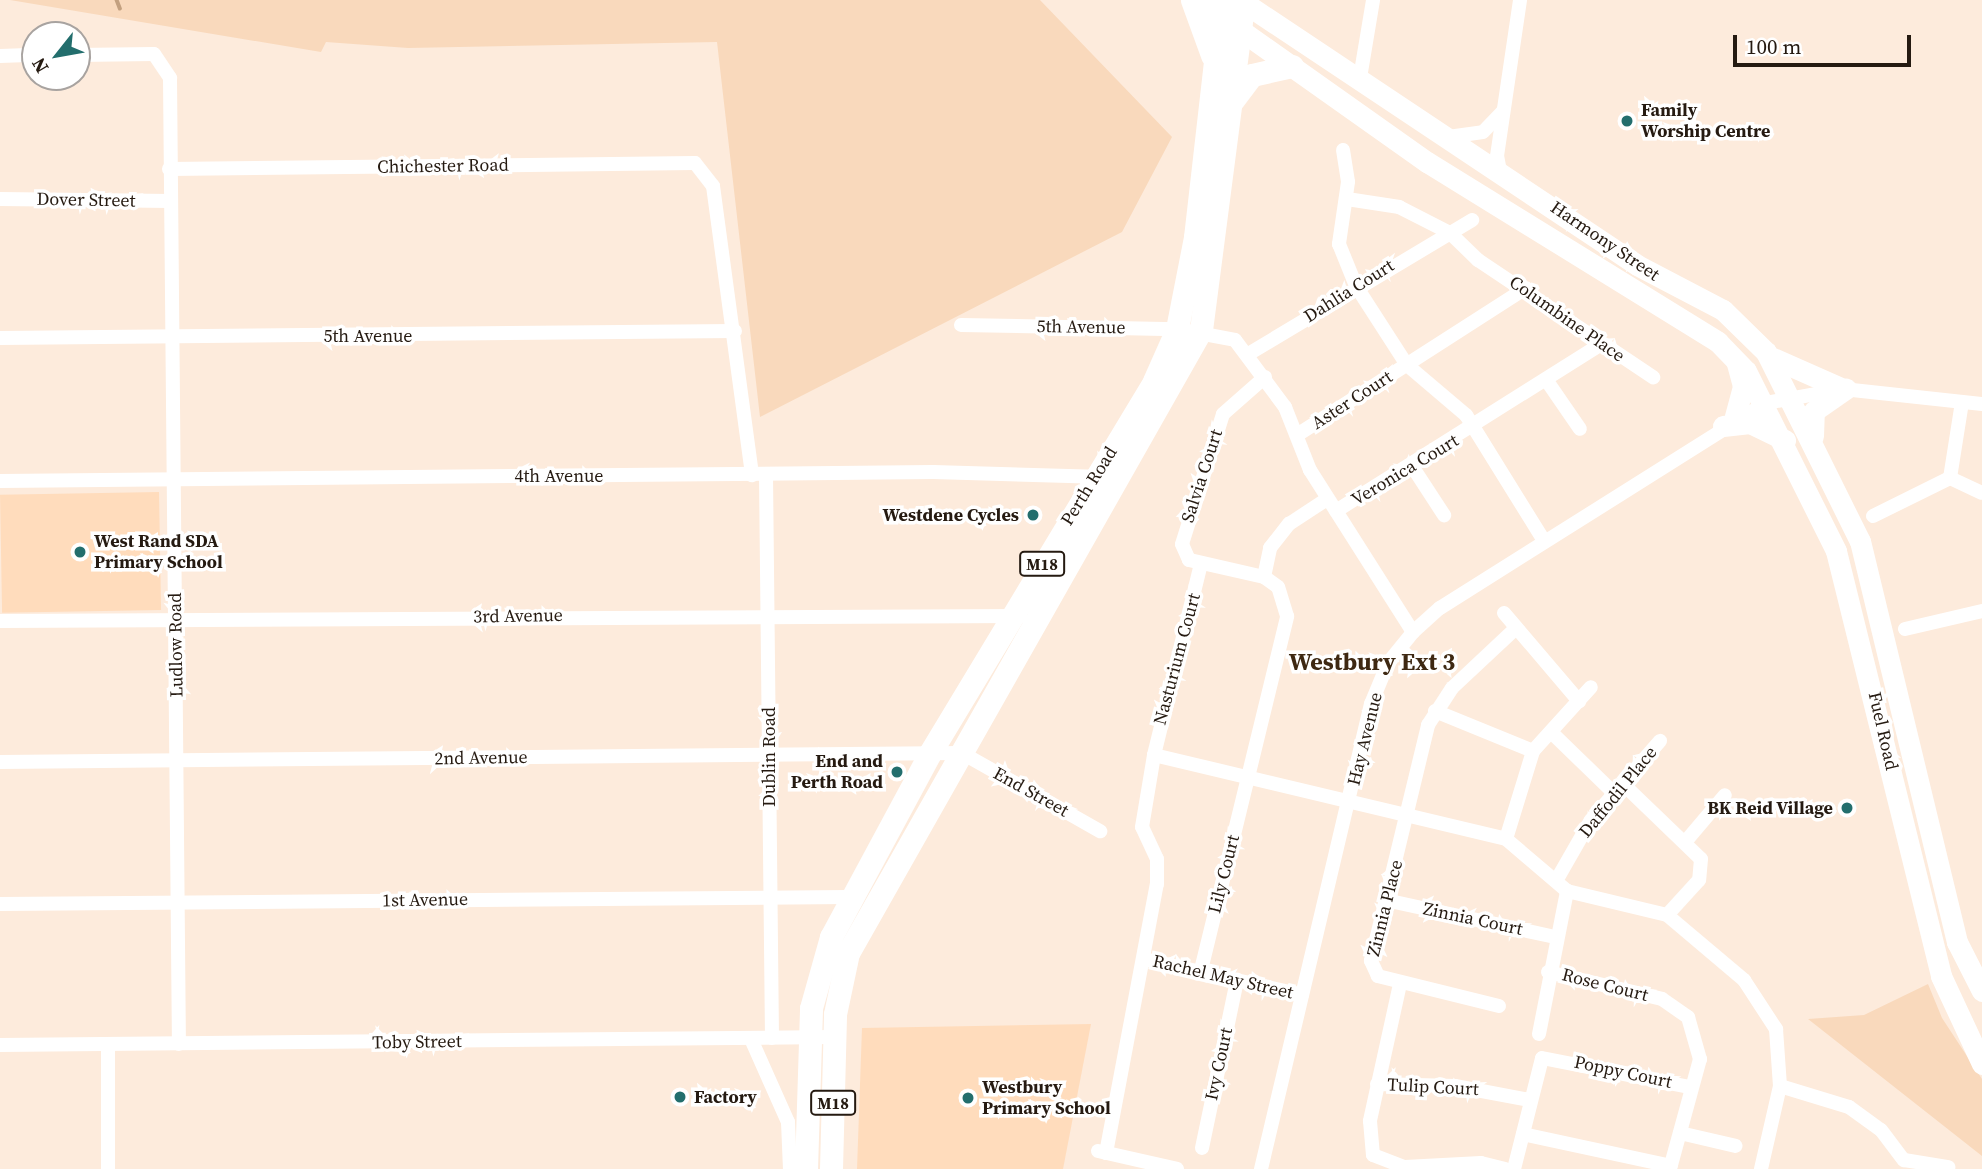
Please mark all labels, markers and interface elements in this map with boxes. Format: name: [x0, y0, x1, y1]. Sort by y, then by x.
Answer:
north arrow: [21, 21, 91, 91]
scale bar: [1737, 21, 1916, 65]
text: 100 m: [1746, 32, 1801, 61]
text: N: [25, 53, 54, 78]
place label: Family Worship Centre: [1641, 100, 1770, 142]
marker: Family Worship Centre: [1619, 113, 1635, 129]
street label: Chichester Road: [377, 154, 509, 178]
street label: Dover Street: [36, 188, 136, 212]
street label: Harmony Street: [1546, 197, 1664, 285]
street label: Dahlia Court: [1300, 255, 1398, 327]
street label: Columbine Place: [1505, 271, 1629, 367]
street label: 5th Avenue: [1036, 315, 1126, 339]
street label: 5th Avenue: [324, 325, 412, 347]
street label: Aster Court: [1308, 366, 1396, 434]
street label: Salvia Court: [1177, 427, 1227, 525]
street label: Veronica Court: [1348, 430, 1462, 510]
street label: Perth Road: [1056, 443, 1122, 529]
street label: 4th Avenue: [515, 465, 603, 487]
place label: Westdene Cycles: [882, 504, 1019, 526]
marker: Westdene Cycles: [1025, 507, 1041, 523]
place label: West Rand SDA Primary School: [94, 531, 223, 574]
marker: West Rand SDA Primary School: [72, 544, 88, 560]
road number: M18: [1018, 552, 1066, 576]
street label: Nasturium Court: [1149, 591, 1205, 727]
street label: Ludlow Road: [164, 592, 188, 698]
street label: 3rd Avenue: [473, 604, 563, 628]
district label: Westbury Ext 3: [1289, 648, 1455, 676]
street label: Hay Avenue: [1343, 690, 1387, 788]
street label: Fuel Road: [1864, 690, 1902, 772]
street label: Dublin Road: [758, 707, 780, 807]
street label: Daffodil Place: [1575, 742, 1661, 842]
street label: 2nd Avenue: [434, 746, 528, 770]
place label: End and Perth Road: [791, 751, 883, 794]
street label: End Street: [990, 763, 1072, 821]
marker: End and Perth Road: [889, 764, 905, 780]
place label: BK Reid Village: [1707, 797, 1833, 819]
marker: BK Reid Village: [1839, 800, 1855, 816]
street label: Lily Court: [1204, 833, 1244, 915]
street label: Zinnia Place: [1363, 857, 1407, 959]
street label: 1st Avenue: [382, 888, 468, 912]
street label: Zinnia Court: [1421, 898, 1525, 940]
street label: Rachel May Street: [1151, 950, 1295, 1004]
street label: Rose Court: [1560, 964, 1650, 1006]
street label: Ivy Court: [1201, 1026, 1237, 1102]
street label: Toby Street: [372, 1030, 462, 1054]
street label: Poppy Court: [1572, 1051, 1674, 1093]
street label: Tulip Court: [1387, 1074, 1479, 1100]
place label: Westbury Primary School: [982, 1077, 1111, 1120]
place label: Factory: [694, 1086, 757, 1108]
marker: Factory: [672, 1089, 688, 1105]
marker: Westbury Primary School: [960, 1090, 976, 1106]
road number: M18: [808, 1091, 858, 1116]

